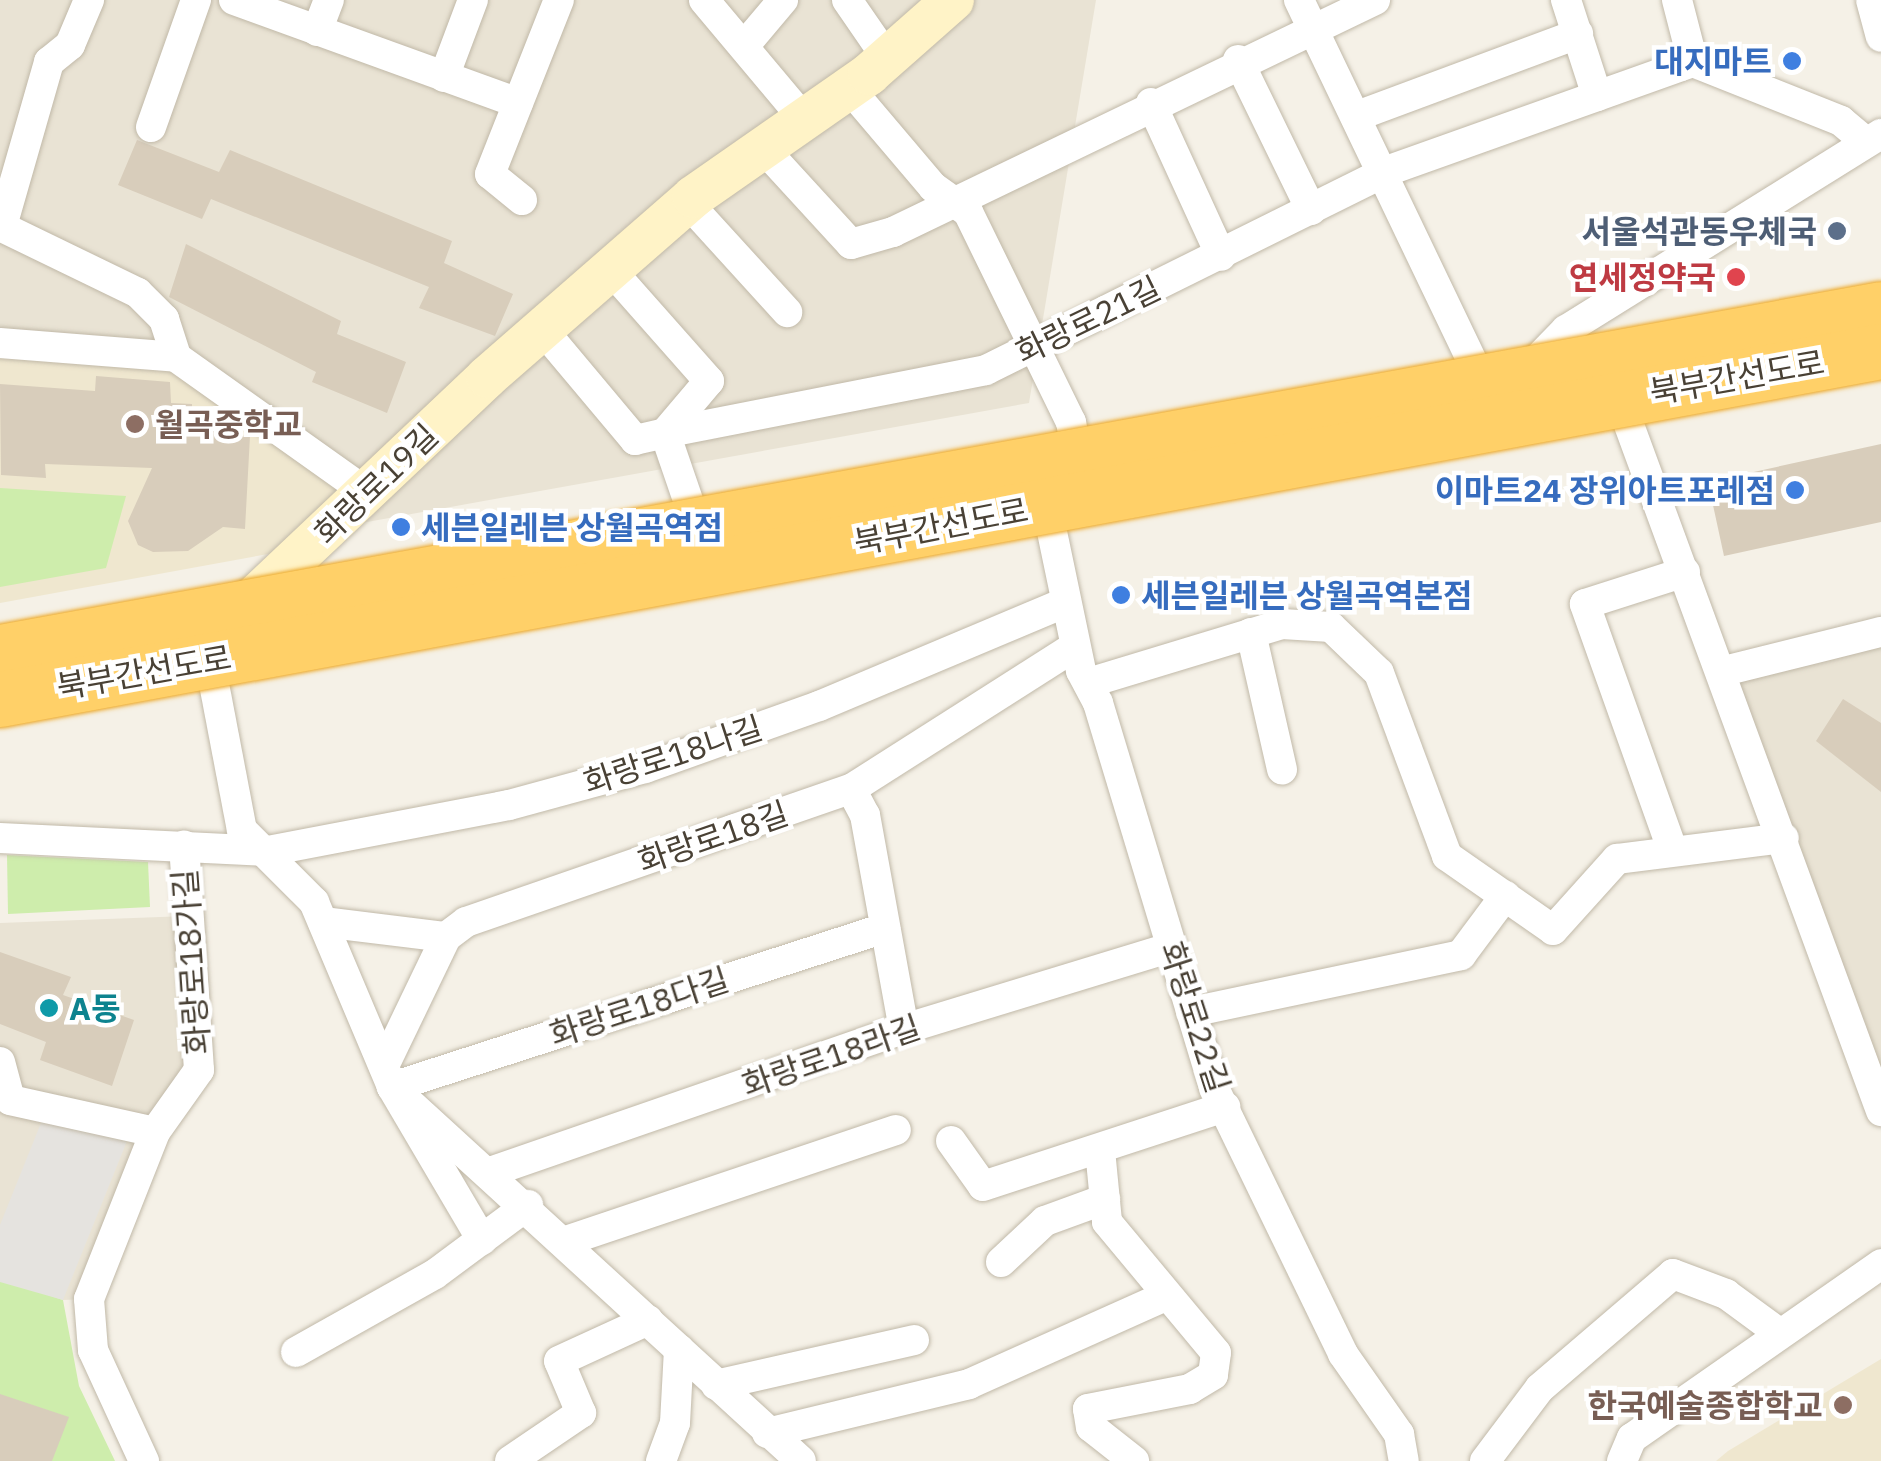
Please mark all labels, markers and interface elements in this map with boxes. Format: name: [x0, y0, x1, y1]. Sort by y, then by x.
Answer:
place label: 대지마트: [1654, 42, 1772, 80]
marker: 대지마트: [1781, 50, 1803, 72]
place label: 서울석관동우체국: [1581, 212, 1817, 250]
marker: 서울석관동우체국: [1826, 220, 1848, 242]
place label: 연세정약국: [1569, 258, 1716, 296]
marker: 연세정약국: [1725, 266, 1747, 288]
street label: 화랑로21길: [1009, 269, 1167, 371]
street label: 북부간선도로: [1647, 343, 1827, 411]
place label: 월곡중학교: [155, 405, 302, 443]
marker: 월곡중학교: [124, 413, 146, 435]
street label: 화랑로19길: [306, 416, 446, 552]
place label: 이마트24 장위아트포레점: [1435, 471, 1775, 509]
marker: 이마트24 장위아트포레점: [1784, 479, 1806, 501]
street label: 북부간선도로: [851, 490, 1031, 562]
place label: 세븐일레븐 상월곡역점: [421, 508, 723, 546]
marker: 세븐일레븐 상월곡역점: [390, 516, 412, 538]
place label: 세븐일레븐 상월곡역본점: [1141, 576, 1472, 614]
marker: 세븐일레븐 상월곡역본점: [1110, 584, 1132, 606]
street label: 북부간선도로: [54, 638, 234, 706]
street label: 화랑로18나길: [579, 708, 767, 802]
street label: 화랑로18길: [633, 793, 793, 881]
street label: 화랑로18가길: [165, 868, 217, 1056]
street label: 화랑로22길: [1153, 937, 1237, 1097]
street label: 화랑로18다길: [545, 960, 733, 1054]
place label: A동: [69, 989, 120, 1027]
marker: A동: [38, 997, 60, 1019]
street label: 화랑로18라길: [737, 1008, 925, 1104]
place label: 한국예술종합학교: [1587, 1386, 1823, 1424]
marker: 한국예술종합학교: [1832, 1394, 1854, 1416]

